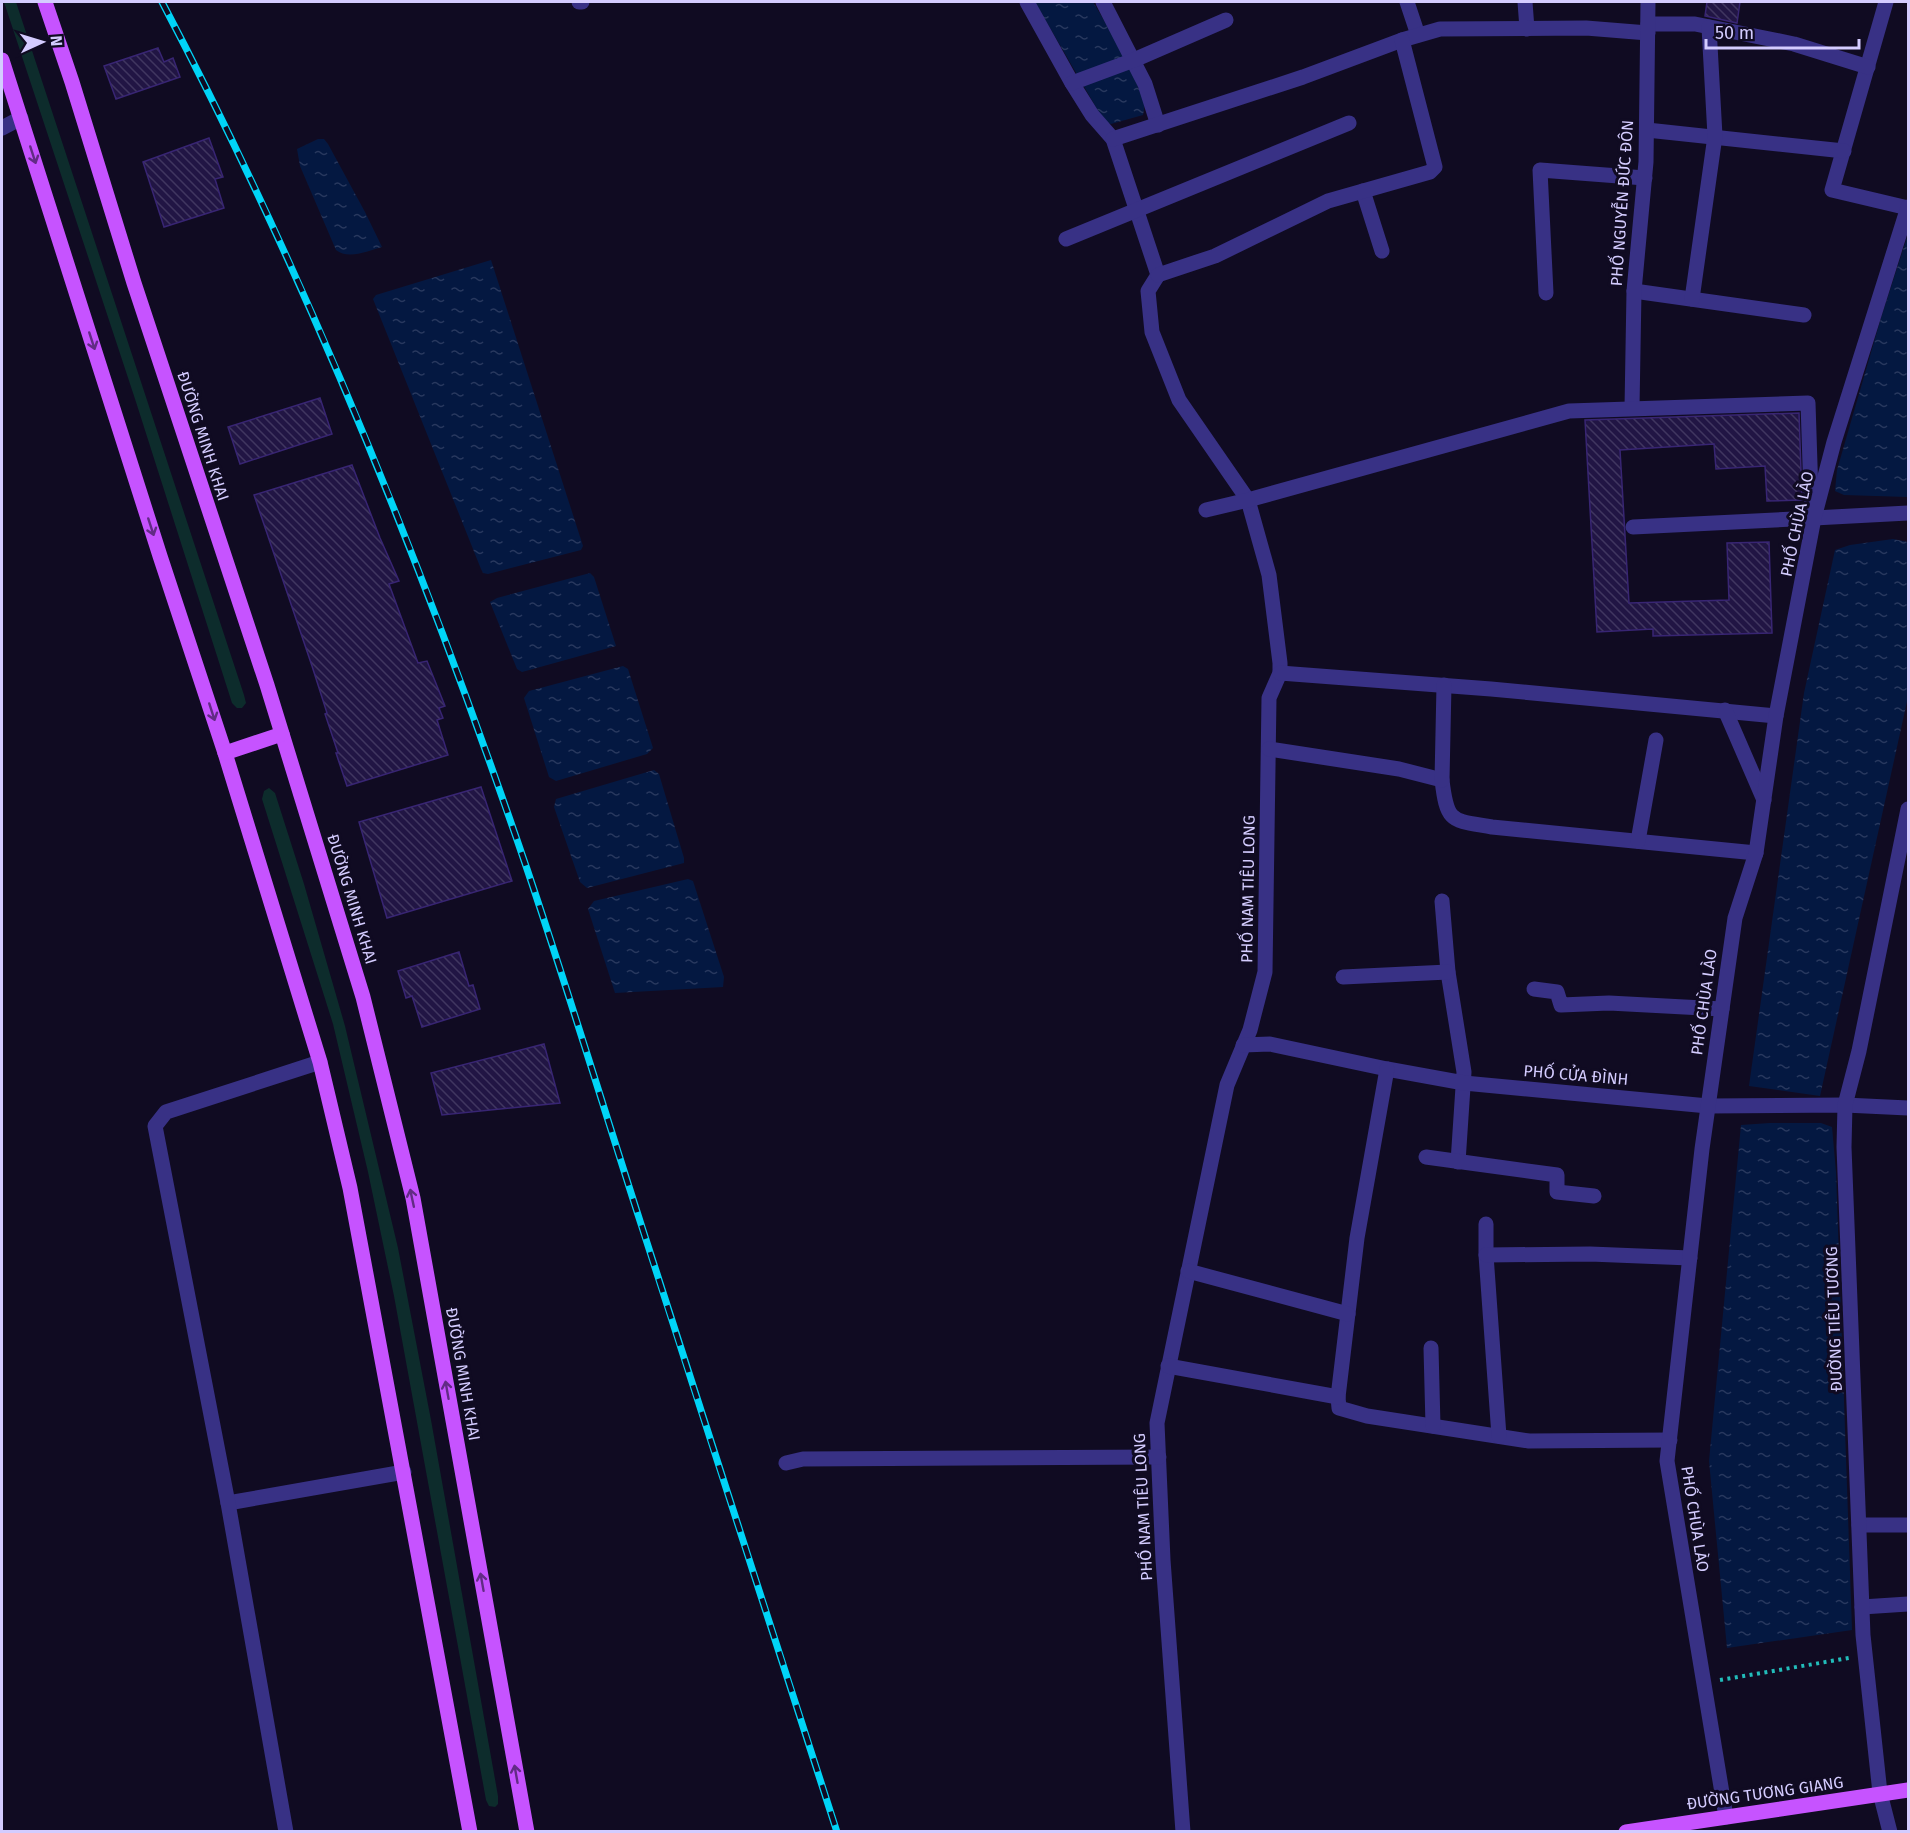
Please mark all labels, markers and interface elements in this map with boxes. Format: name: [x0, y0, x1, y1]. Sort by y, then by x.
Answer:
north arrow: [12, 12, 72, 72]
scale bar: [1706, 12, 1859, 50]
text: 50 m: [1715, 22, 1754, 44]
text: N: [47, 35, 66, 47]
street label: PHỐ NGUYỄN ĐỨC ĐÔN: [1604, 119, 1637, 287]
one-way arrow: [28, 145, 39, 164]
one-way arrow: [87, 331, 98, 350]
street label: ĐƯỜNG MINH KHAI: [173, 368, 234, 503]
street label: PHỐ CHÙA LÀO: [1774, 469, 1817, 578]
one-way arrow: [146, 517, 157, 536]
one-way arrow: [207, 702, 218, 721]
street label: PHỐ NAM TIÊU LONG: [1234, 815, 1259, 963]
street label: ĐƯỜNG MINH KHAI: [323, 831, 382, 966]
street label: PHỐ CHÙA LÀO: [1684, 947, 1721, 1056]
street label: PHỐ CỬA ĐÌNH: [1523, 1058, 1630, 1089]
one-way arrow: [406, 1189, 418, 1208]
street label: ĐƯỜNG TIÊU TƯƠNG: [1821, 1246, 1846, 1392]
street label: ĐƯỜNG MINH KHAI: [442, 1306, 485, 1442]
one-way arrow: [441, 1381, 452, 1401]
street label: PHỐ NAM TIÊU LONG: [1127, 1433, 1156, 1582]
street label: PHỐ CHÙA LÀO: [1677, 1464, 1716, 1573]
one-way arrow: [476, 1573, 487, 1592]
one-way arrow: [510, 1765, 521, 1784]
street label: ĐƯỜNG TƯƠNG GIANG: [1685, 1772, 1845, 1813]

